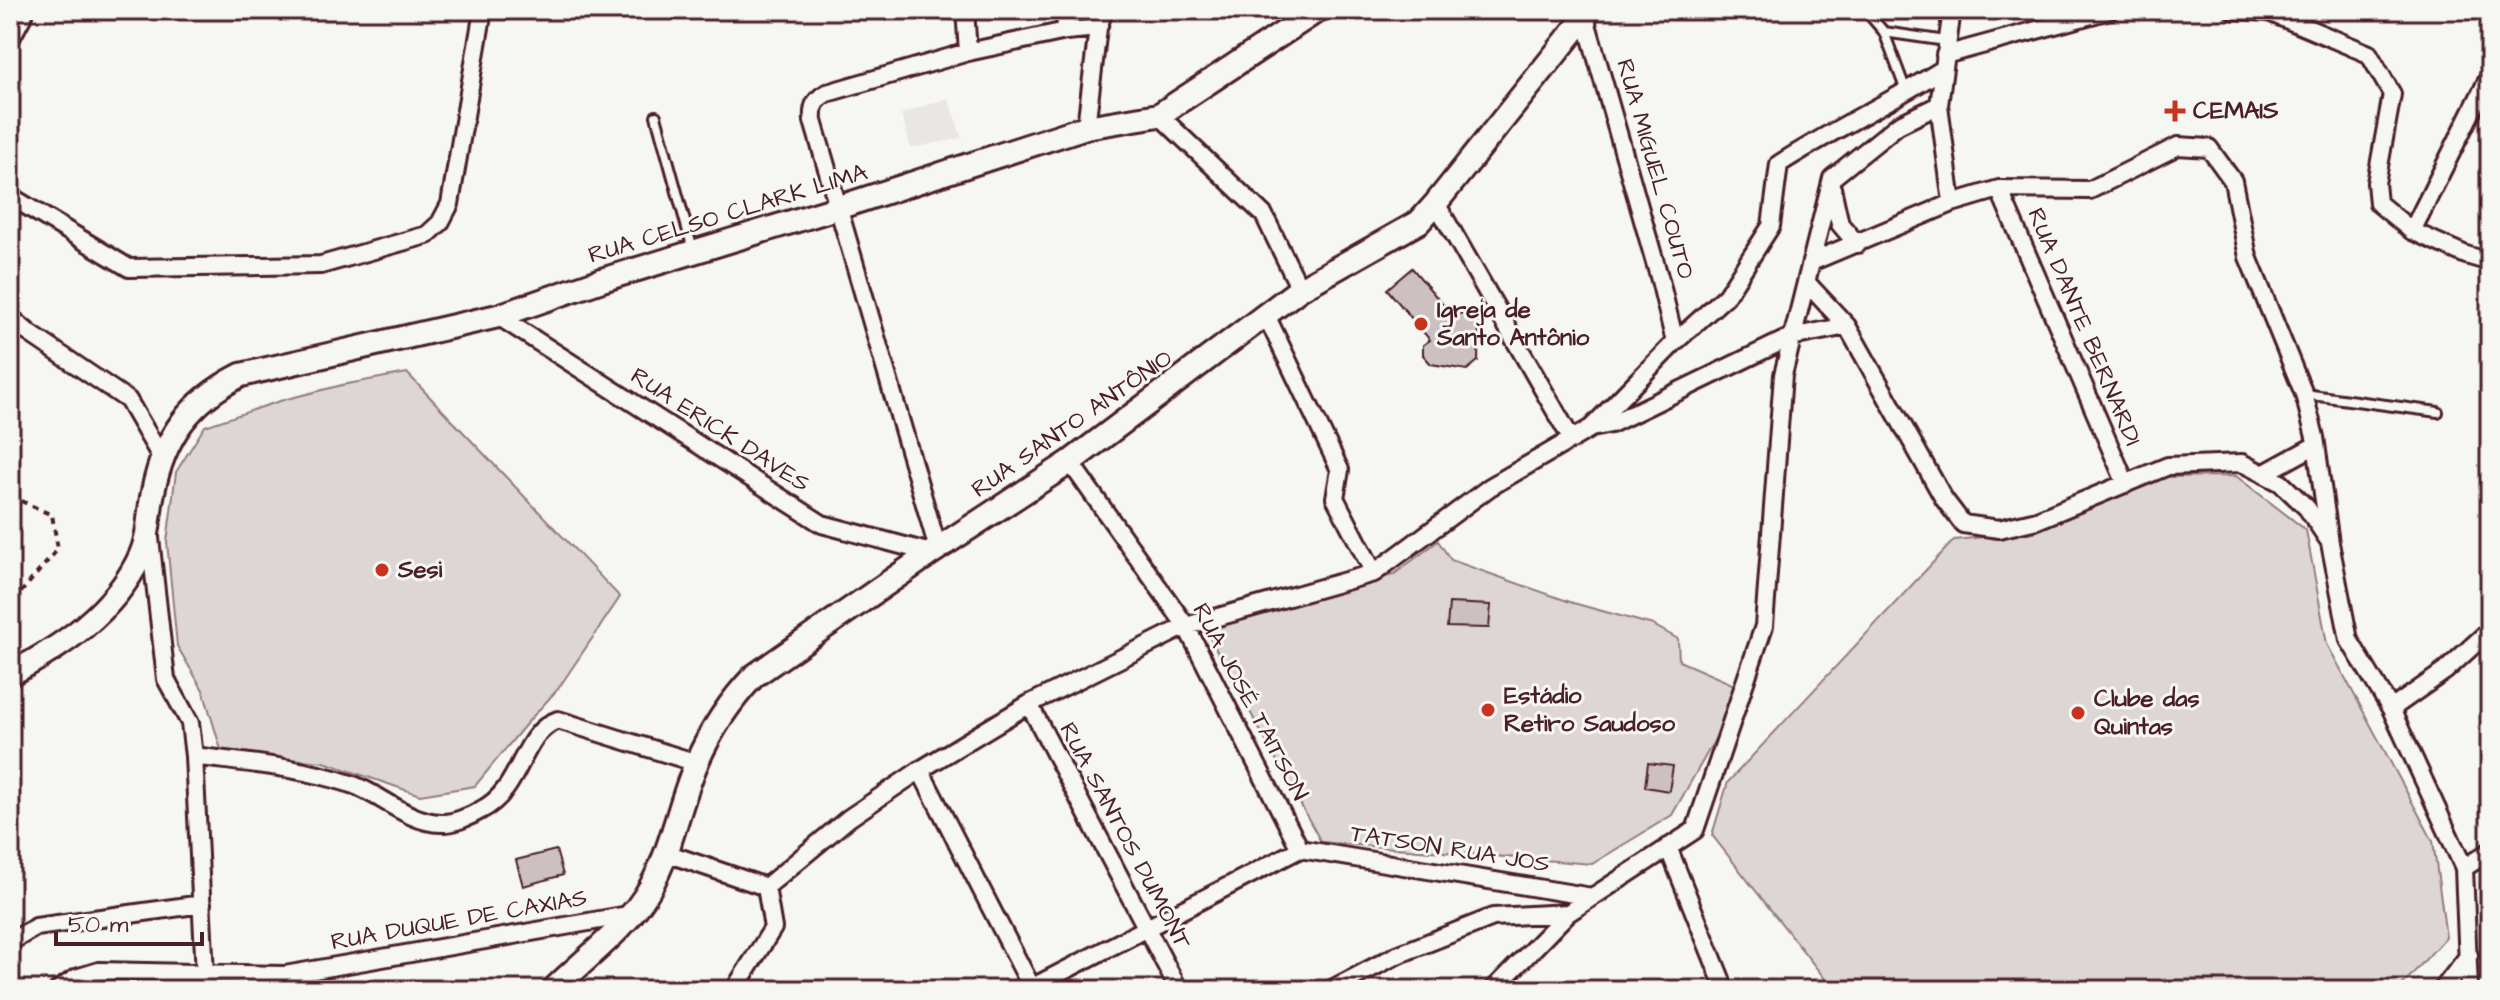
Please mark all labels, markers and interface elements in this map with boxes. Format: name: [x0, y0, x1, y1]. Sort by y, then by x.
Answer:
street label: RUA MIGUEL COUTO: [1607, 55, 1703, 283]
place label: CEMAIS: [2193, 94, 2279, 128]
marker: CEMAIS: [2164, 100, 2186, 122]
street label: RUA CELSO CLARK LIMA: [584, 155, 872, 273]
street label: RUA DANTE BERNARDI: [2018, 203, 2150, 451]
place label: Igreja de Santo Antônio: [1436, 293, 1590, 355]
marker: Igreja de Santo Antônio: [1412, 315, 1430, 333]
street label: RUA SANTO ANTÔNIO: [965, 342, 1179, 506]
street label: RUA ERICK DAVES: [624, 359, 816, 501]
place label: Sesi: [397, 553, 442, 587]
marker: Sesi: [373, 561, 391, 579]
street label: RUA JOSÉ TAITSON: [1184, 597, 1316, 807]
place label: Estádio Retiro Saudoso: [1504, 679, 1675, 741]
place label: Clube das Quintas: [2094, 682, 2200, 744]
marker: Estádio Retiro Saudoso: [1479, 701, 1497, 719]
marker: Clube das Quintas: [2069, 704, 2087, 722]
street label: RUA SANTOS DUMONT: [1051, 717, 1199, 955]
street label: TATSON RUA JOS: [1348, 816, 1552, 882]
street label: RUA DUQUE DE CAXIAS: [328, 881, 590, 959]
scale bar: [56, 896, 202, 946]
text: 50 m: [68, 908, 129, 942]

